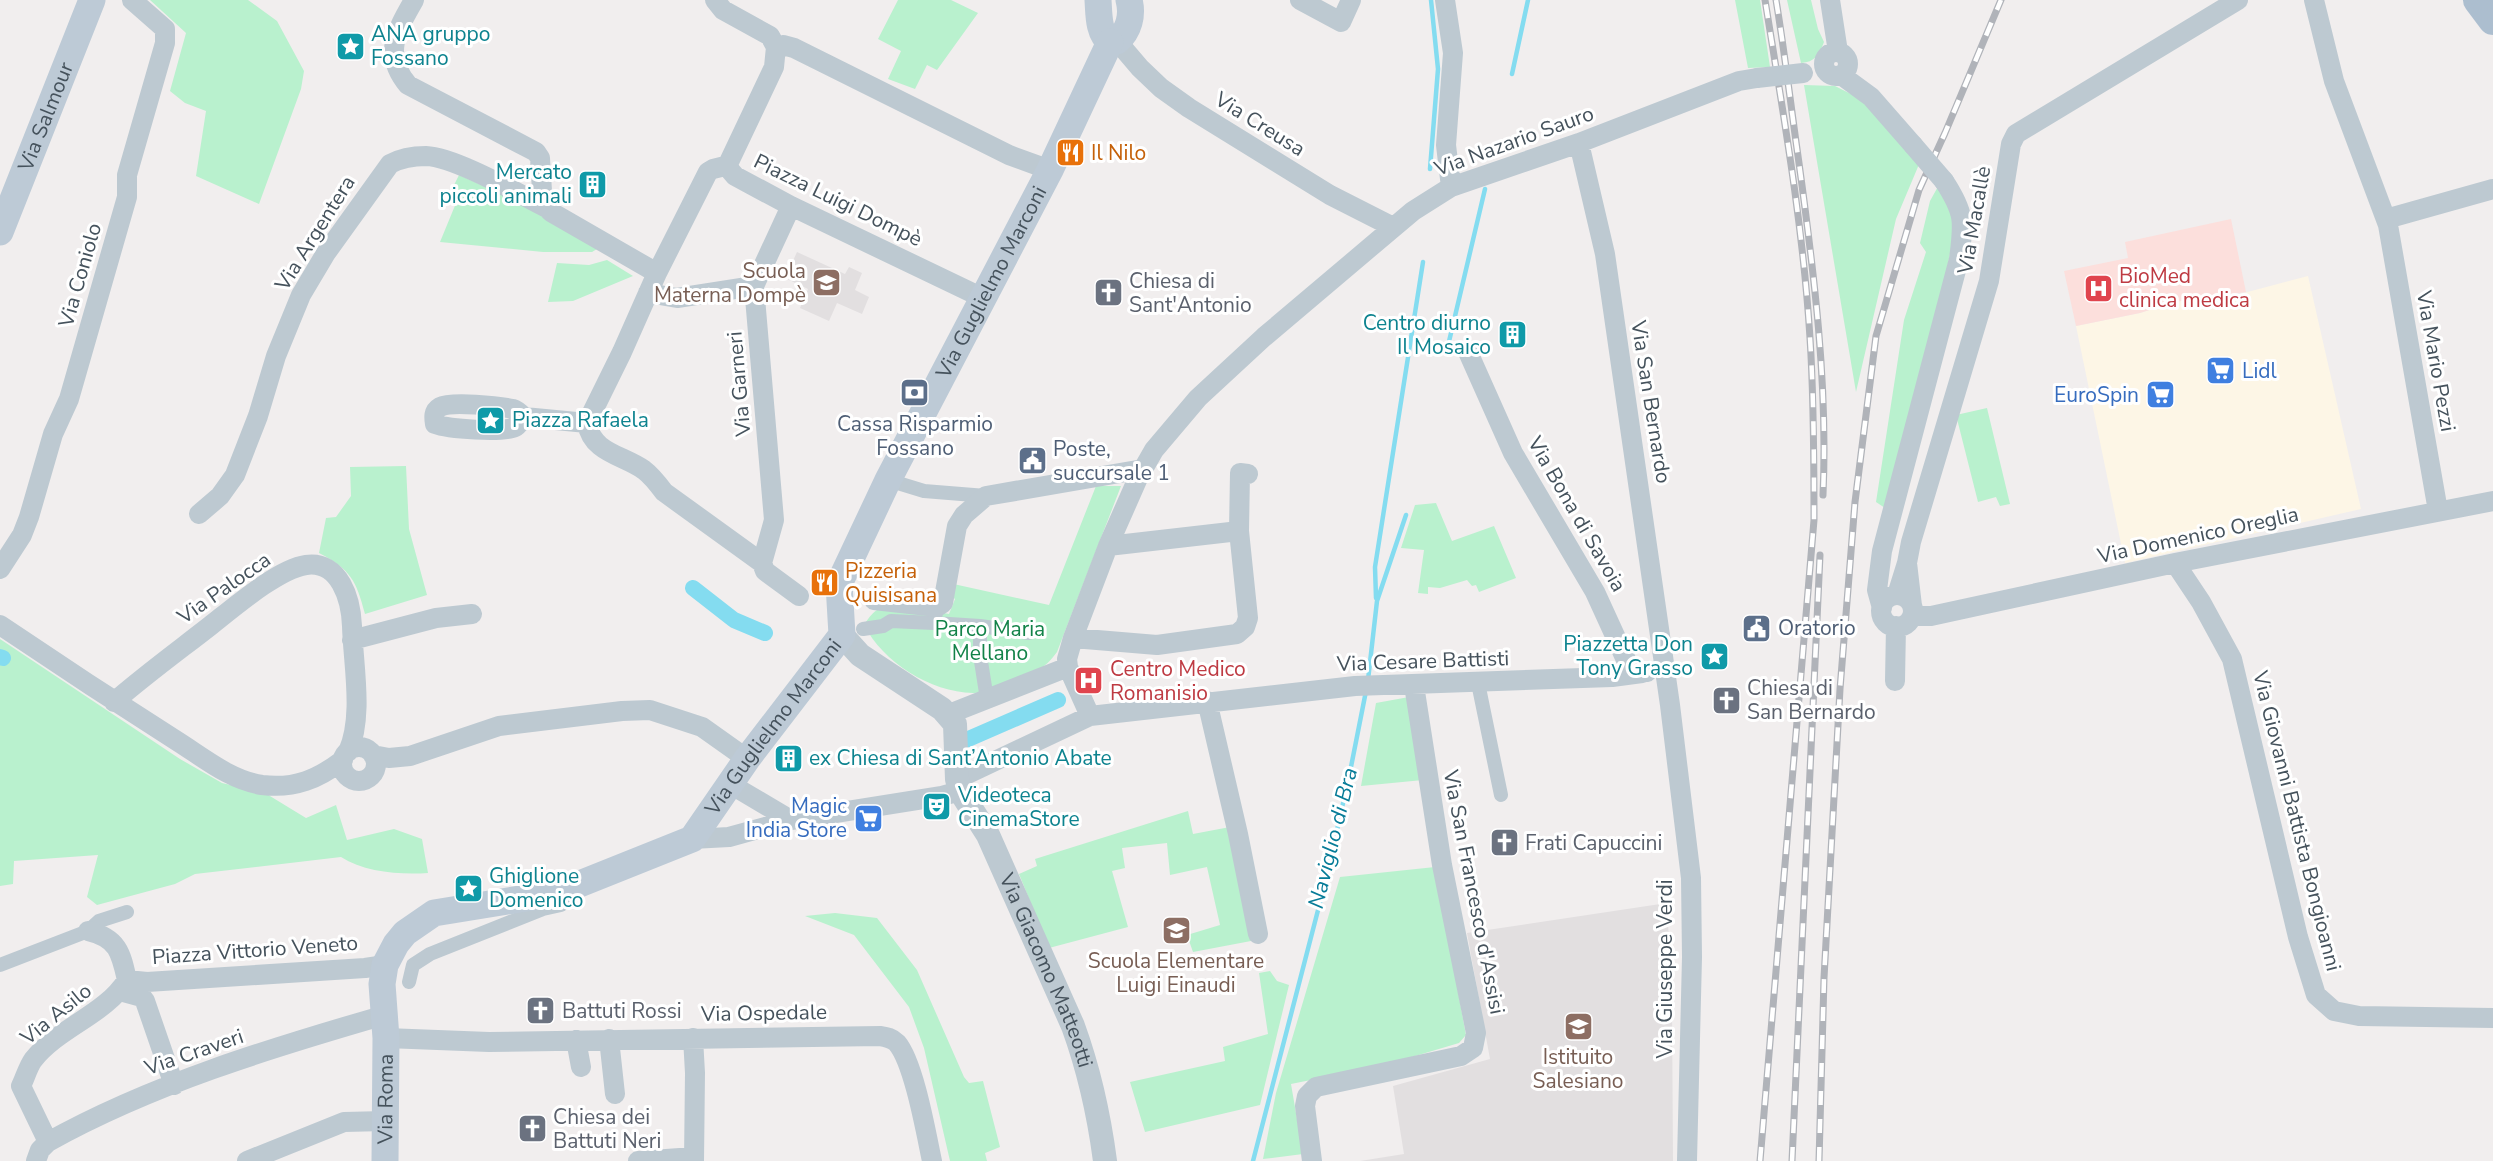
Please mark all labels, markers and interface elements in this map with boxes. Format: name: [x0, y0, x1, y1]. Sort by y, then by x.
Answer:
place label: ANA gruppo Fossano: [371, 20, 490, 72]
place icon: ANA gruppo Fossano: [334, 30, 366, 62]
street label: Via Salmour: [11, 58, 80, 176]
street label: Via Creusa: [1209, 85, 1310, 163]
street label: Via Nazario Sauro: [1430, 99, 1598, 183]
restaurant icon: Il Nilo: [1054, 137, 1086, 169]
place label: Il Nilo: [1091, 139, 1146, 167]
street label: Piazza Luigi Dompè: [749, 147, 927, 253]
place label: Mercato piccoli animali: [440, 158, 572, 210]
street label: Via Macallè: [1951, 164, 1997, 277]
building icon: Mercato piccoli animali: [577, 168, 609, 200]
street label: Via Argentera: [268, 170, 362, 297]
street label: Via Guglielmo Marconi: [929, 181, 1053, 384]
street label: Via Coniolo: [51, 220, 108, 331]
place label: Scuola Materna Dompè: [654, 257, 806, 309]
place label: BioMed clinica medica: [2119, 262, 2250, 314]
school or university icon: Scuola Materna Dompè: [811, 267, 843, 299]
place label: Chiesa di Sant'Antonio: [1129, 267, 1252, 319]
hospital icon: BioMed clinica medica: [2082, 272, 2114, 304]
church icon: Chiesa di Sant'Antonio: [1092, 277, 1124, 309]
street label: Via Mario Pezzi: [2410, 287, 2462, 434]
place label: Centro diurno Il Mosaico: [1363, 309, 1491, 361]
street label: Via San Bernardo: [1624, 318, 1678, 485]
building icon: Centro diurno Il Mosaico: [1496, 319, 1528, 351]
street label: Via Garneri: [720, 330, 758, 439]
supermarket icon: Lidl: [2205, 355, 2237, 387]
place label: Lidl: [2242, 357, 2278, 385]
bank icon: Cassa Risparmio Fossano: [899, 377, 931, 409]
supermarket icon: EuroSpin: [2144, 379, 2176, 411]
place label: EuroSpin: [2054, 381, 2139, 409]
place icon: Piazza Rafaela: [475, 404, 507, 436]
place label: Piazza Rafaela: [512, 406, 649, 434]
place label: Cassa Risparmio Fossano: [837, 410, 993, 462]
street label: Via Bona di Savoia: [1521, 430, 1633, 597]
place label: Poste, succursale 1: [1053, 435, 1170, 487]
public building icon: Poste, succursale 1: [1016, 445, 1048, 477]
street label: Via Domenico Oreglia: [2094, 500, 2301, 570]
street label: Via Palocca: [171, 546, 276, 631]
place label: Pizzeria Quisisana: [845, 557, 937, 609]
restaurant icon: Pizzeria Quisisana: [808, 567, 840, 599]
public building icon: Oratorio: [1741, 612, 1773, 644]
place label: Oratorio: [1778, 614, 1856, 642]
park label: Parco Maria Mellano: [935, 615, 1045, 667]
place label: Piazzetta Don Tony Grasso: [1563, 630, 1693, 682]
street label: Via Guglielmo Marconi: [698, 633, 848, 822]
place icon: Piazzetta Don Tony Grasso: [1698, 640, 1730, 672]
street label: Via Cesare Battisti: [1335, 644, 1510, 678]
place label: Centro Medico Romanisio: [1110, 655, 1246, 707]
hospital icon: Centro Medico Romanisio: [1073, 665, 1105, 697]
street label: Via Giovanni Battista Bongioanni: [2246, 667, 2348, 974]
place label: Chiesa di San Bernardo: [1747, 674, 1876, 726]
church icon: Chiesa di San Bernardo: [1710, 684, 1742, 716]
building icon: ex Chiesa di Sant’Antonio Abate: [772, 742, 804, 774]
place label: ex Chiesa di Sant’Antonio Abate: [809, 744, 1112, 772]
water label: Naviglio di Bra: [1301, 764, 1365, 912]
street label: Via San Francesco d'Assisi: [1436, 766, 1511, 1017]
place label: Videoteca CinemaStore: [957, 781, 1080, 833]
theatre icon: Videoteca CinemaStore: [921, 791, 953, 823]
place label: Magic India Store: [746, 792, 847, 844]
supermarket icon: Magic India Store: [852, 802, 884, 834]
church icon: Frati Capuccini: [1488, 827, 1520, 859]
place label: Frati Capuccini: [1525, 829, 1662, 857]
place label: Ghiglione Domenico: [489, 862, 583, 914]
street label: Via Giacomo Matteotti: [992, 868, 1100, 1071]
place icon: Ghiglione Domenico: [452, 872, 484, 904]
street label: Via Giuseppe Verdi: [1651, 880, 1679, 1060]
school or university icon: Scuola Elementare Luigi Einaudi: [1160, 914, 1192, 946]
street label: Piazza Vittorio Veneto: [151, 929, 359, 971]
place label: Scuola Elementare Luigi Einaudi: [1088, 947, 1264, 999]
street label: Via Asilo: [14, 977, 97, 1052]
church icon: Battuti Rossi: [525, 995, 557, 1027]
place label: Battuti Rossi: [562, 997, 682, 1025]
street label: Via Ospedale: [700, 998, 827, 1028]
school or university icon: Istituito Salesiano: [1562, 1010, 1594, 1042]
street label: Via Craveri: [140, 1022, 247, 1082]
place label: Istituito Salesiano: [1532, 1043, 1624, 1095]
street label: Via Roma: [371, 1054, 400, 1145]
place label: Chiesa dei Battuti Neri: [553, 1103, 661, 1155]
church icon: Chiesa dei Battuti Neri: [516, 1113, 548, 1145]

